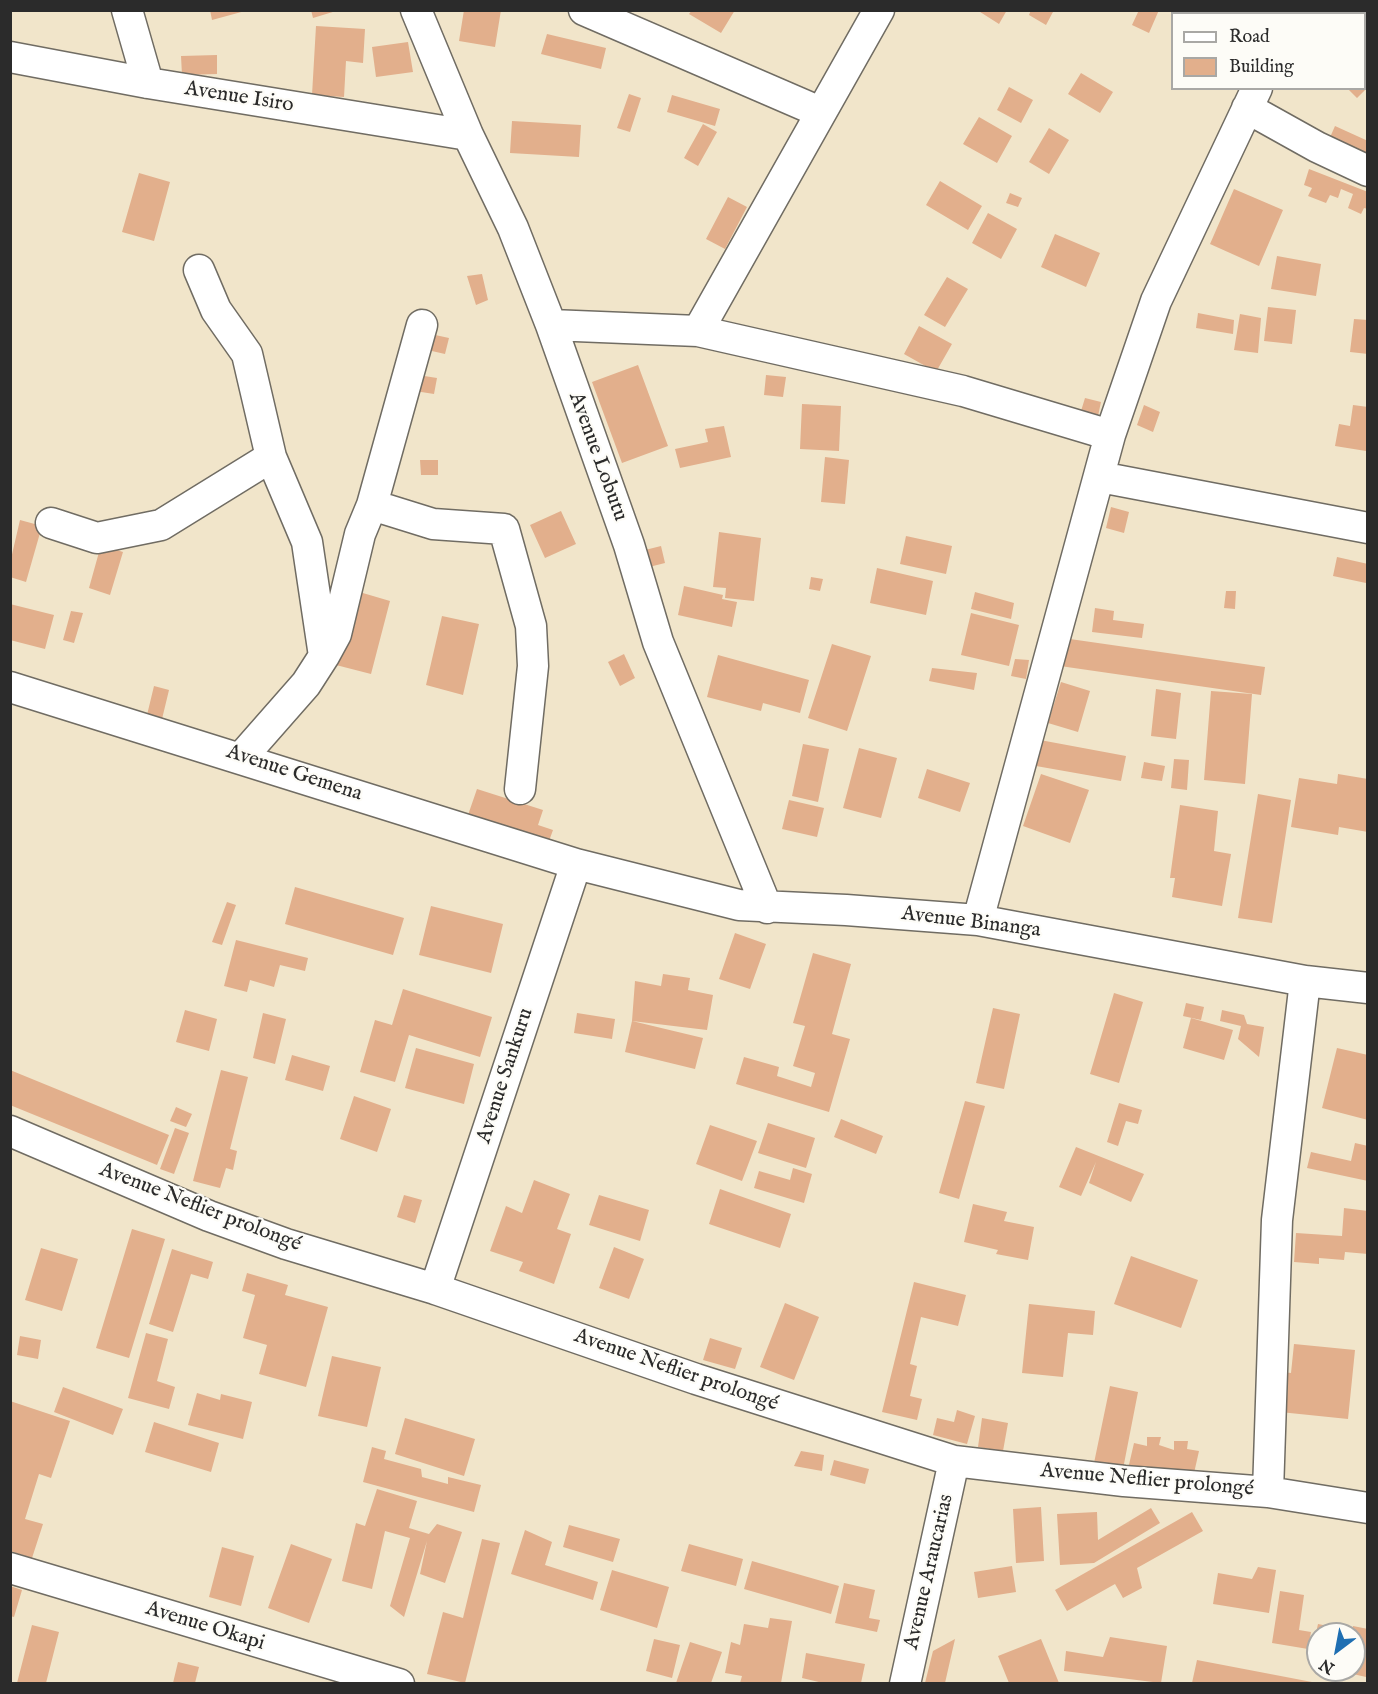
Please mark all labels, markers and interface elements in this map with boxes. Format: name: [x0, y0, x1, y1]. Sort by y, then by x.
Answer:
legend: [1171, 12, 1366, 90]
text: Road: [1229, 26, 1270, 49]
text: Building: [1229, 56, 1294, 79]
street label: Avenue Isiro: [183, 77, 295, 119]
street label: Avenue Lobutu: [562, 389, 632, 525]
street label: Avenue Gemena: [223, 740, 365, 808]
street label: Avenue Binanga: [900, 902, 1042, 944]
street label: Avenue Sankuru: [472, 1005, 540, 1147]
street label: Avenue Neflier prolongé: [96, 1158, 304, 1258]
street label: Avenue Neflier prolongé: [571, 1324, 781, 1418]
street label: Avenue Neflier prolongé: [1039, 1459, 1255, 1503]
street label: Avenue Araucarias: [900, 1492, 960, 1652]
street label: Avenue Okapi: [142, 1597, 268, 1657]
north arrow: [1306, 1622, 1366, 1682]
text: N: [1316, 1653, 1339, 1678]

